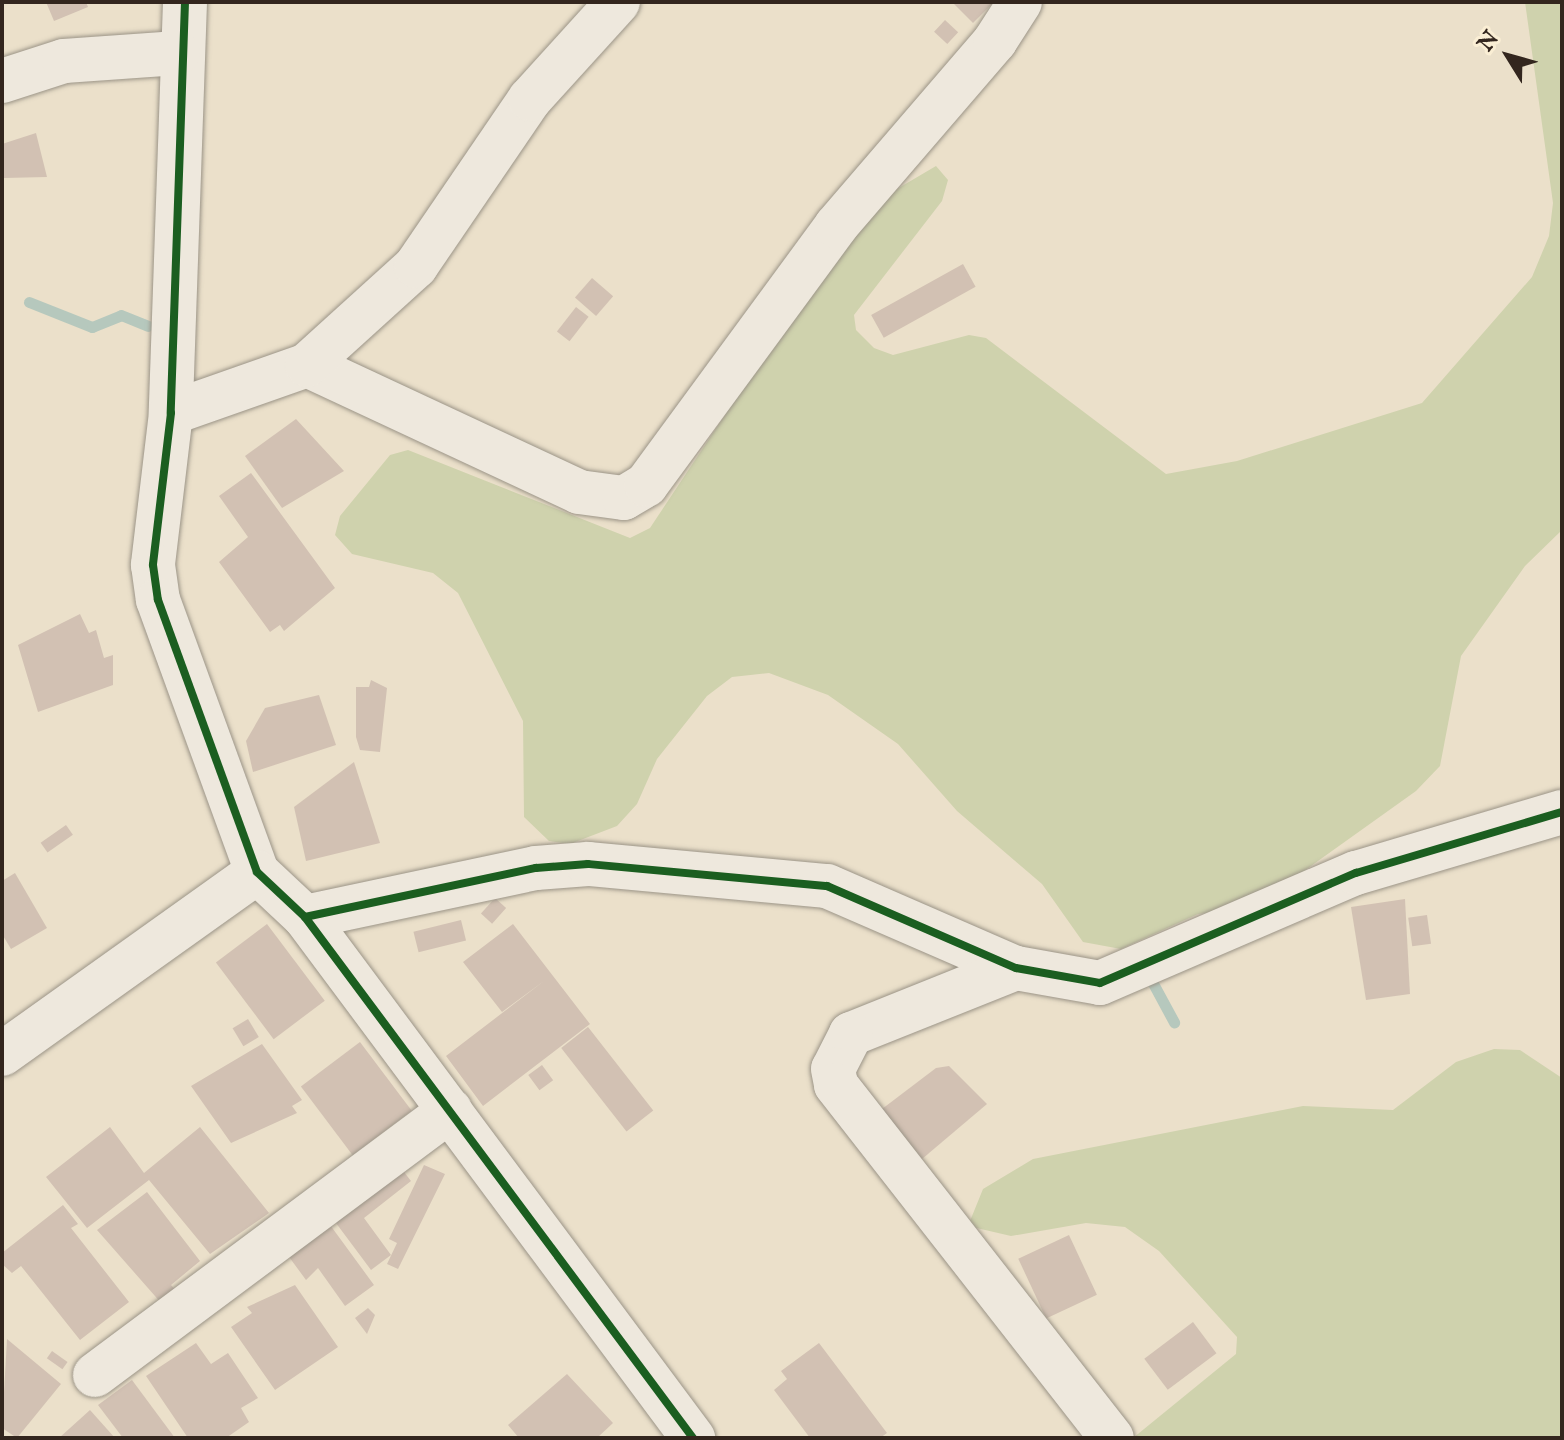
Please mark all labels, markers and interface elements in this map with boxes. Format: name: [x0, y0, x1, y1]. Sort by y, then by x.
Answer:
north arrow: [1468, 16, 1548, 96]
text: N: [1472, 26, 1506, 58]

